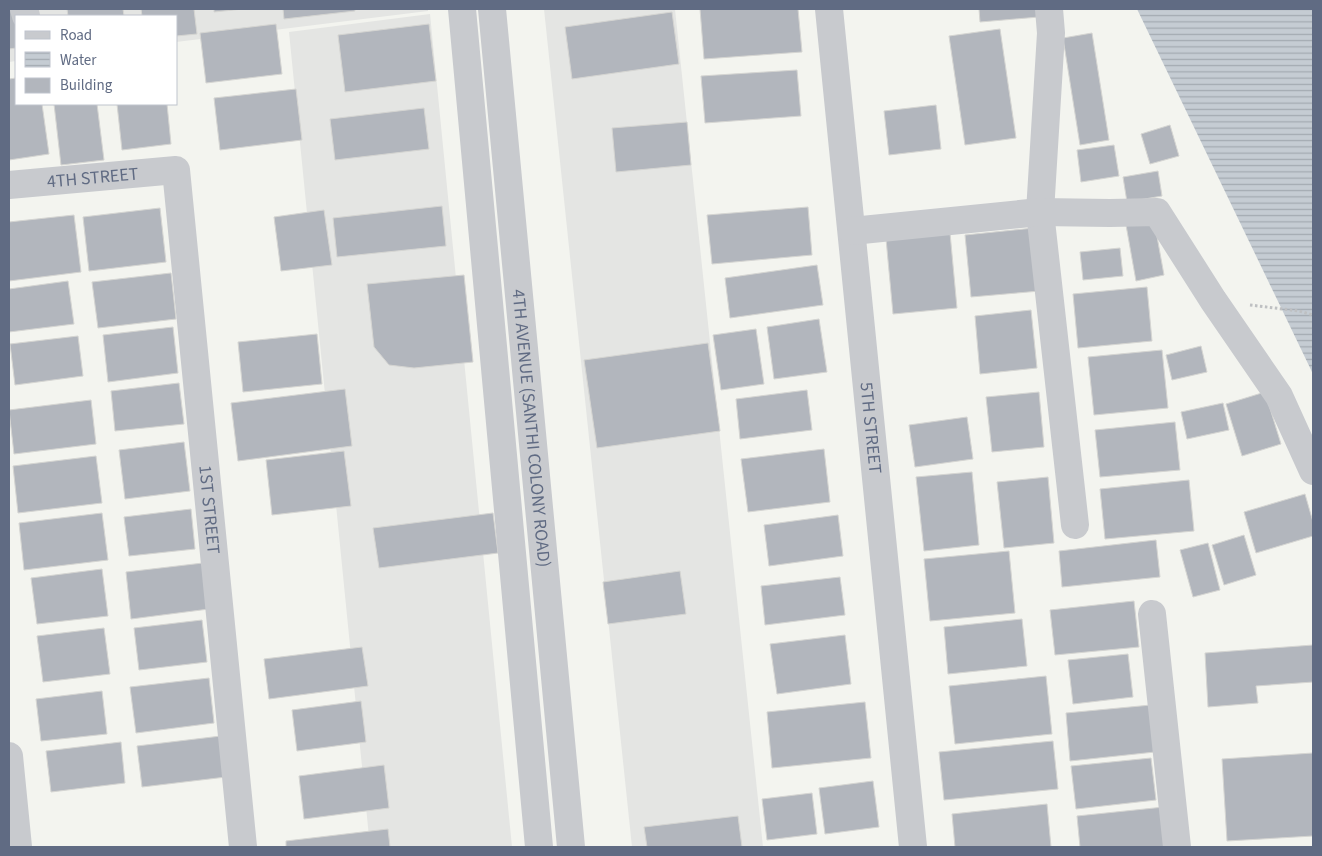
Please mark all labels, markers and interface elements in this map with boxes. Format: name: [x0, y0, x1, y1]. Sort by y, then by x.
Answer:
legend: [15, 15, 178, 105]
text: Road: [60, 25, 92, 46]
text: Water: [60, 50, 97, 71]
text: Building: [60, 75, 113, 96]
street label: 4TH STREET: [46, 161, 140, 195]
street label: 4TH AVENUE (SANTHI COLONY ROAD): [505, 288, 557, 568]
street label: 5TH STREET: [853, 381, 888, 475]
street label: 1ST STREET: [192, 464, 226, 556]

